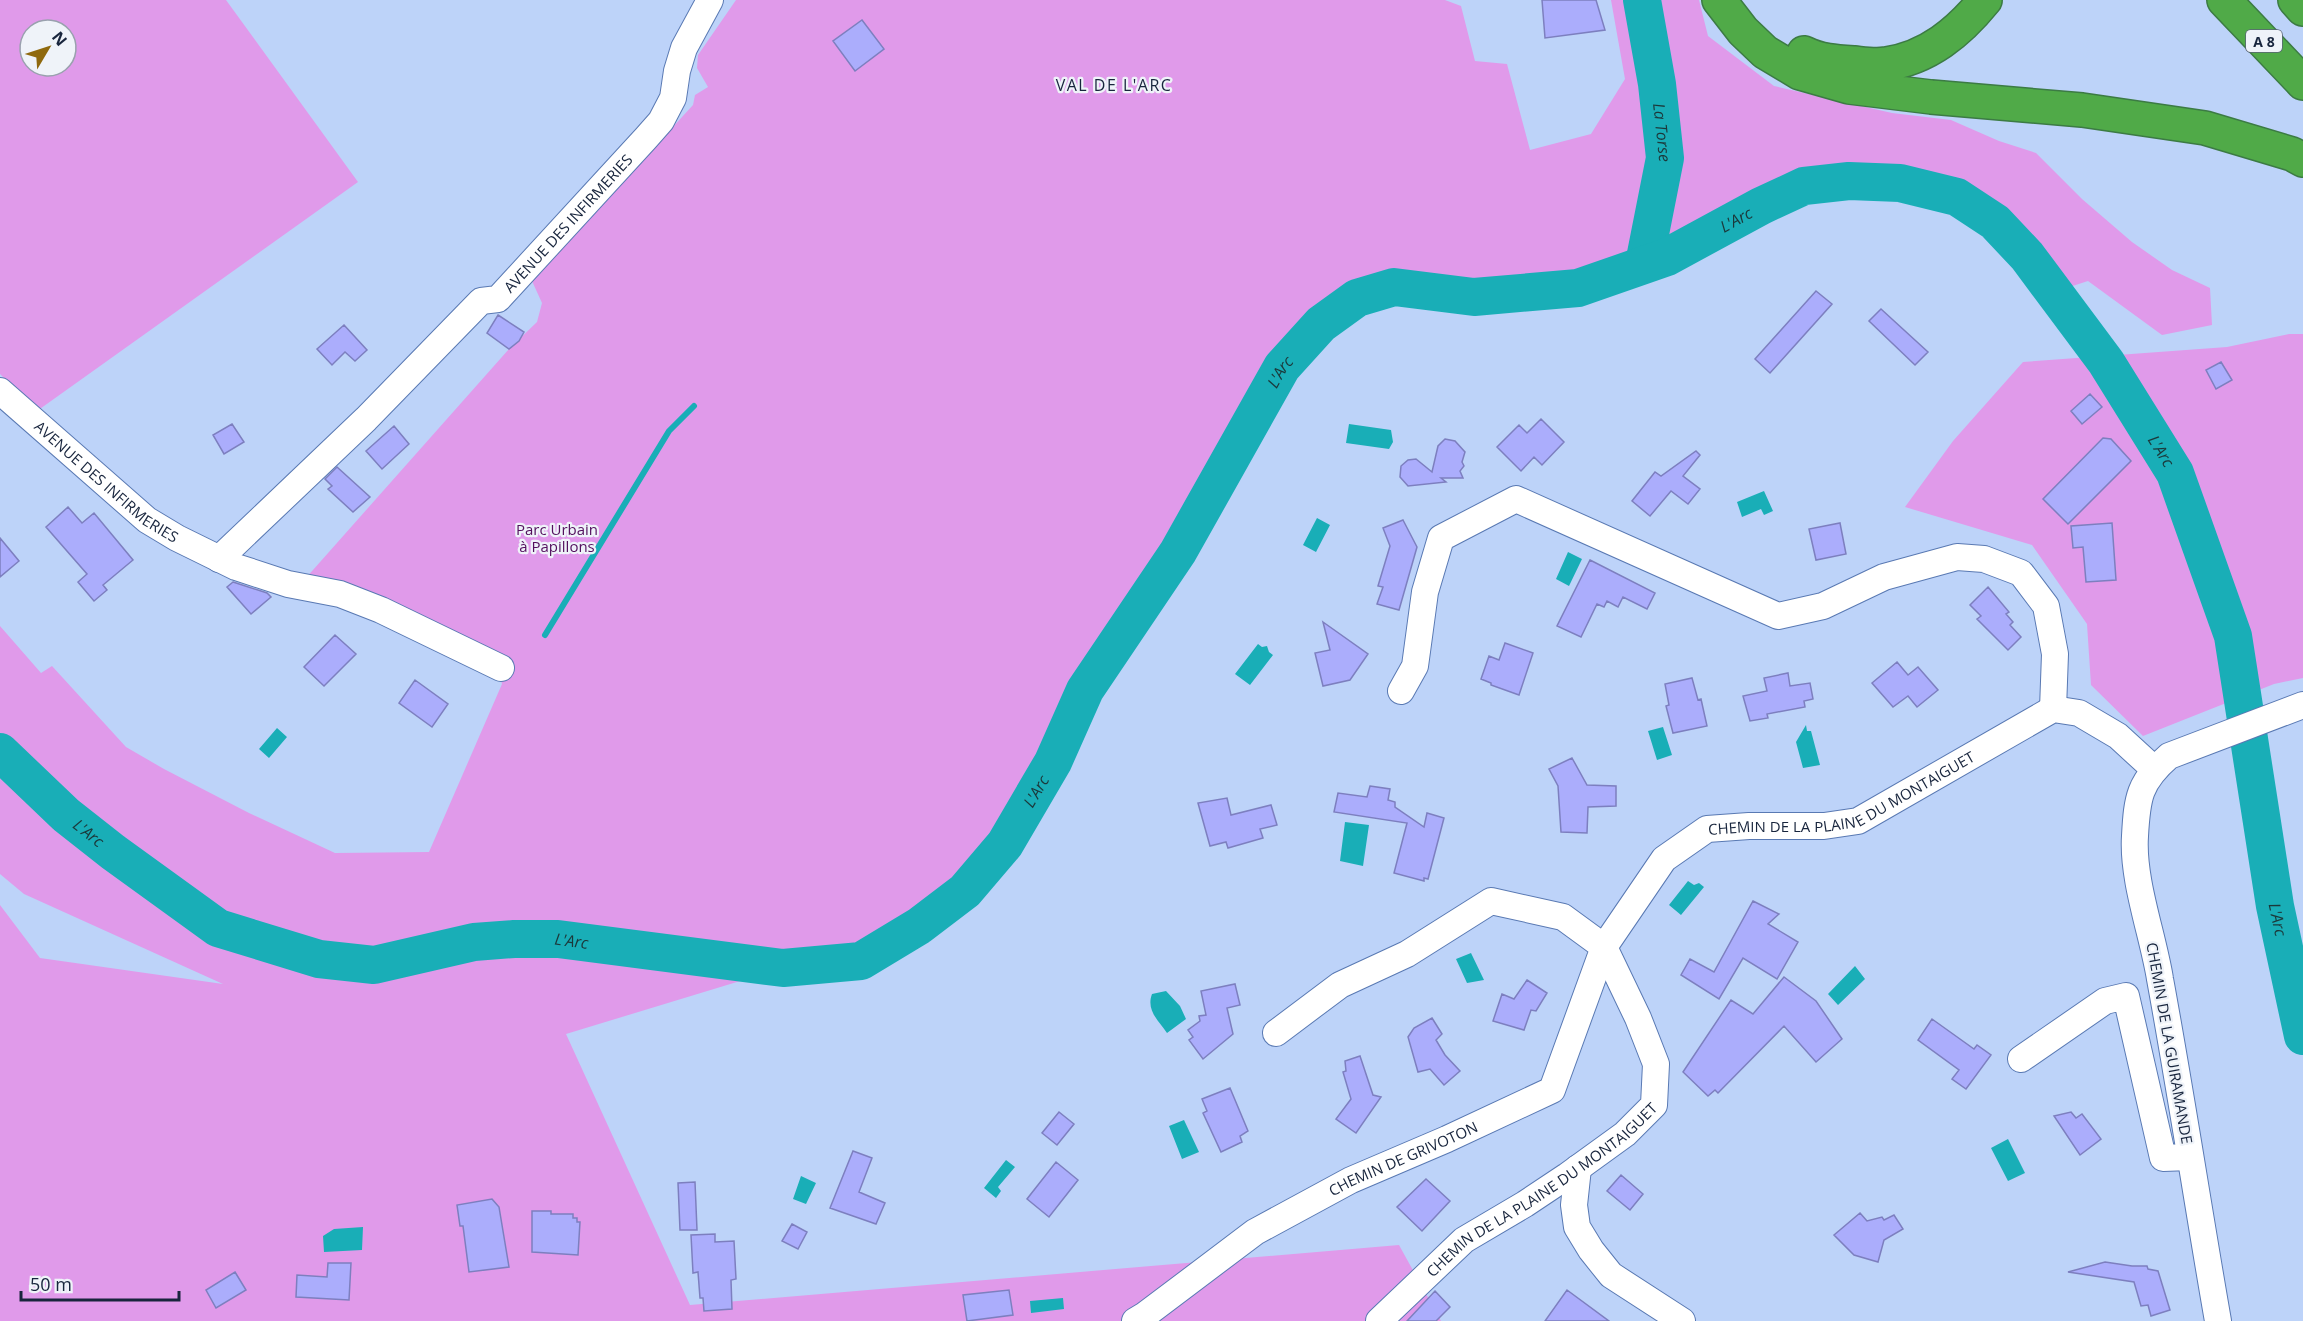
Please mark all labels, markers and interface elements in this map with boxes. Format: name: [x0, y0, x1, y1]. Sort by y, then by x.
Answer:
north arrow: [18, 18, 78, 78]
text: N: [47, 27, 72, 51]
road number: A 8: [2246, 30, 2282, 52]
district label: VAL DE L'ARC: [1056, 74, 1172, 96]
water label: La Torse: [1648, 102, 1676, 163]
street label: AVENUE DES INFIRMERIES: [499, 150, 636, 297]
water label: L'Arc: [1716, 202, 1757, 237]
water label: L'Arc: [1262, 350, 1298, 392]
street label: AVENUE DES INFIRMERIES: [31, 416, 182, 547]
water label: L'Arc: [2143, 431, 2180, 472]
park label: Parc Urbain à Papillons: [516, 519, 598, 556]
street label: CHEMIN DE LA PLAINE DU MONTAIGUET: [1707, 746, 1979, 839]
water label: L'Arc: [1018, 770, 1054, 811]
water label: L'Arc: [69, 814, 109, 852]
water label: L'Arc: [2264, 901, 2292, 939]
water label: L'Arc: [553, 928, 590, 954]
street label: CHEMIN DE LA GUIRAMANDE: [2142, 941, 2198, 1145]
street label: CHEMIN DE LA PLAINE DU MONTAIGUET: [1422, 1097, 1662, 1281]
street label: CHEMIN DE GRIVOTON: [1325, 1116, 1481, 1200]
scale bar: [21, 1264, 178, 1302]
text: 50 m: [30, 1272, 72, 1296]

